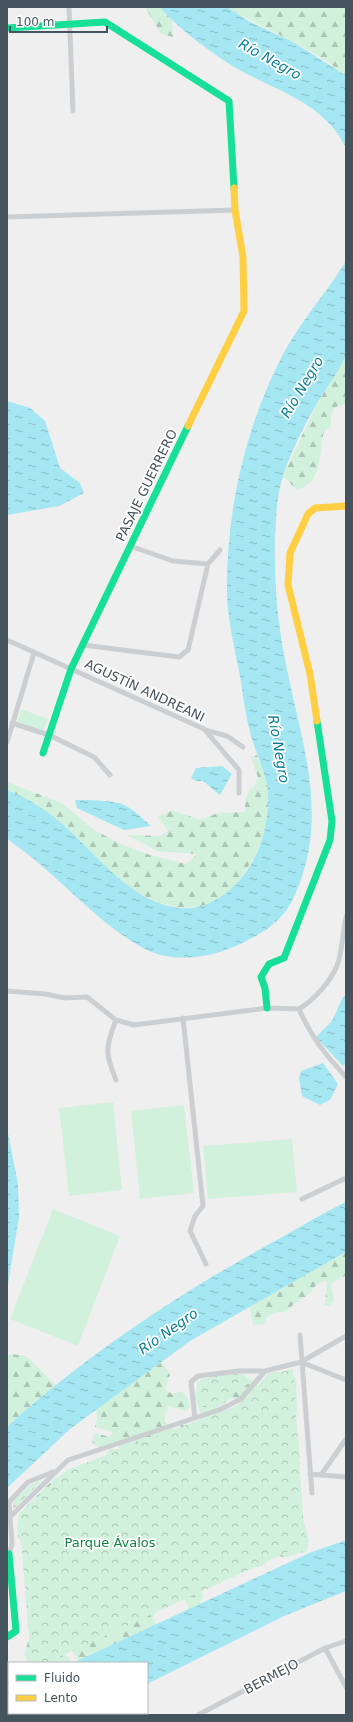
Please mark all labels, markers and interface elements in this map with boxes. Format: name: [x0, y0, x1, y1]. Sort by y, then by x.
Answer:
scale bar: [10, 8, 107, 34]
text: 100 m: [16, 15, 54, 29]
water label: Río Negro: [236, 35, 304, 83]
water label: Río Negro: [277, 353, 327, 421]
street label: PASAJE GUERRERO: [113, 427, 180, 544]
street label: AGUSTÍN ANDREANI: [82, 656, 207, 725]
water label: Río Negro: [265, 714, 293, 784]
water label: Río Negro: [135, 1305, 201, 1357]
park label: Parque Ávalos: [64, 1535, 156, 1550]
street label: BERMEJO: [241, 1656, 301, 1697]
legend: [8, 1662, 148, 1714]
text: Fluido: [44, 1671, 80, 1685]
text: Lento: [44, 1691, 78, 1705]

